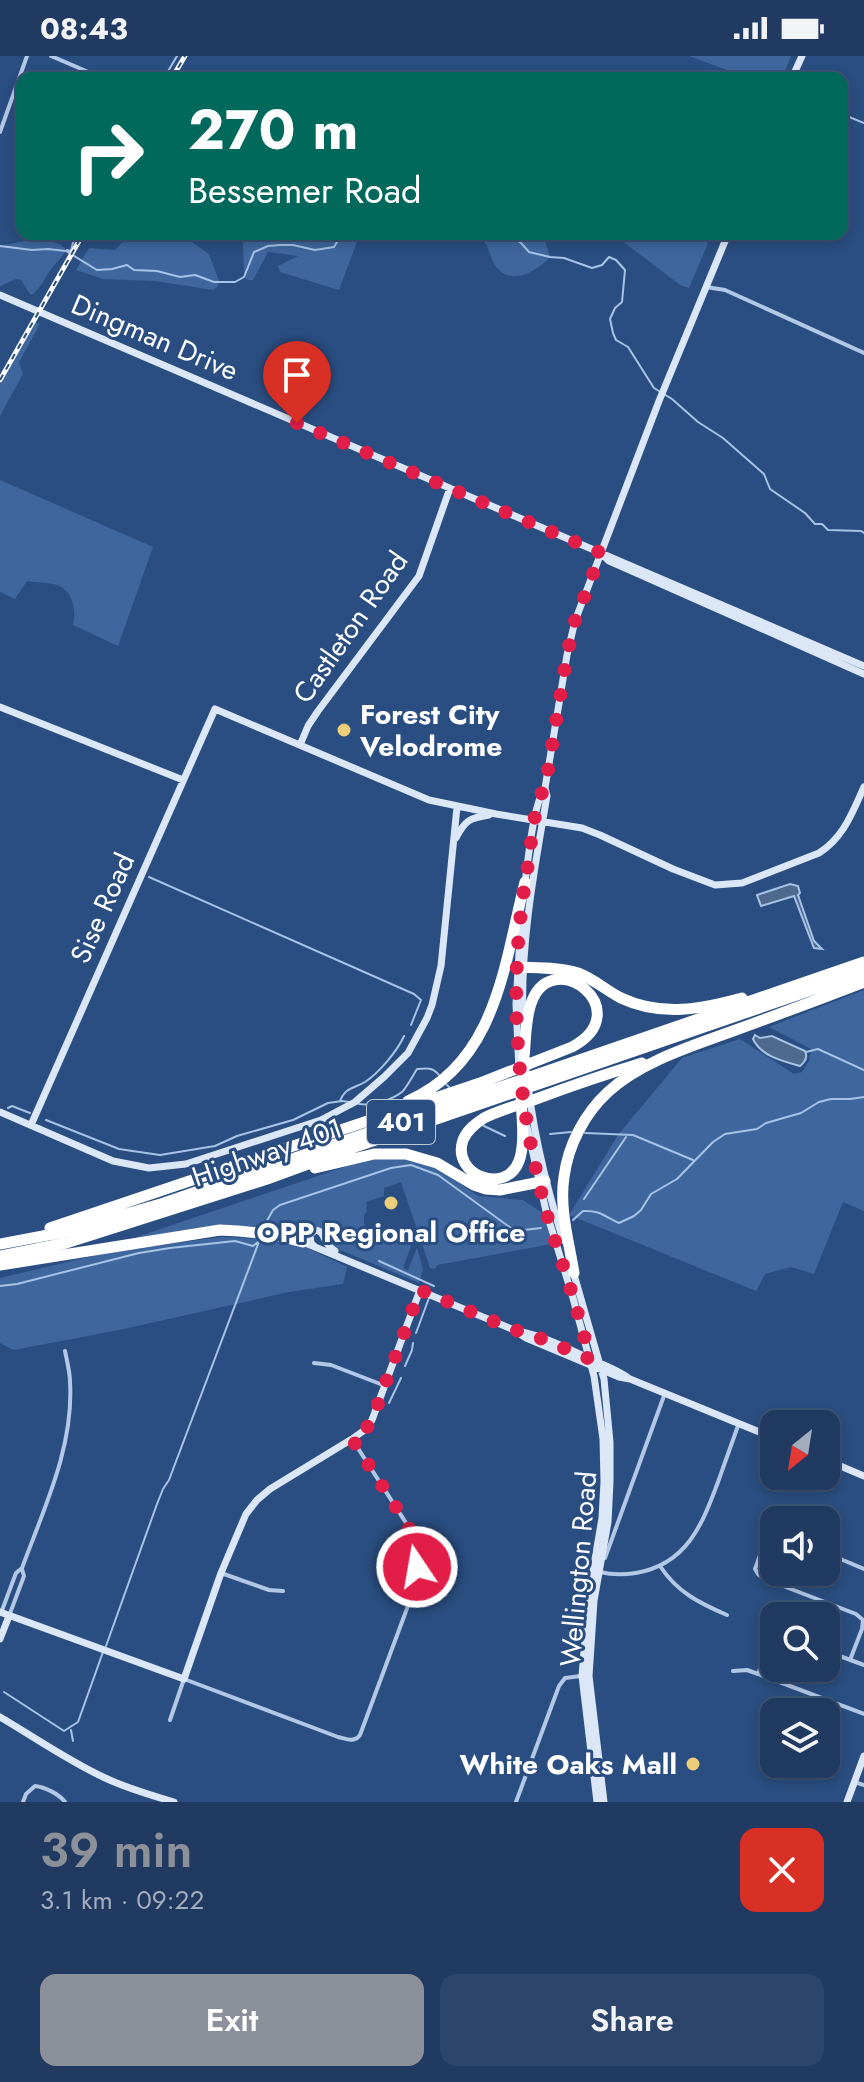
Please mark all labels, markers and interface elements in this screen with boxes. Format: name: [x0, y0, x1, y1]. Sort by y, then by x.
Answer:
text: 08:43: [40, 7, 128, 50]
text: 270 m: [188, 89, 358, 170]
icon: right: [56, 104, 160, 208]
text: Bessemer Road: [188, 164, 422, 216]
street label: Dingman Drive: [65, 284, 245, 391]
pin: [263, 341, 331, 423]
icon: arrive: [275, 353, 319, 397]
street label: Castleton Road: [283, 543, 418, 712]
place label: Forest City Velodrome: [359, 694, 502, 767]
marker: Forest City Velodrome: [335, 721, 353, 739]
street label: Sise Road: [60, 846, 145, 970]
road number: 401: [367, 1100, 435, 1144]
street label: Highway 401: [186, 1108, 348, 1197]
marker: OPP Regional Office: [382, 1194, 400, 1212]
place label: OPP Regional Office: [257, 1212, 525, 1253]
north arrow: [760, 1410, 840, 1490]
map controls: [760, 1410, 840, 1778]
street label: Wellington Road: [550, 1470, 607, 1669]
button: sound: [760, 1506, 840, 1586]
position arrow: [375, 1525, 459, 1609]
button: search: [760, 1602, 840, 1682]
button: layers: [760, 1698, 840, 1778]
place label: White Oaks Mall: [460, 1744, 677, 1785]
marker: White Oaks Mall: [684, 1755, 702, 1773]
text: 39 min: [40, 1816, 192, 1885]
button: close: [740, 1828, 824, 1912]
text: 3.1 km · 09:22: [40, 1881, 204, 1919]
button: Exit: [40, 1974, 424, 2066]
button: Share: [440, 1974, 824, 2066]

